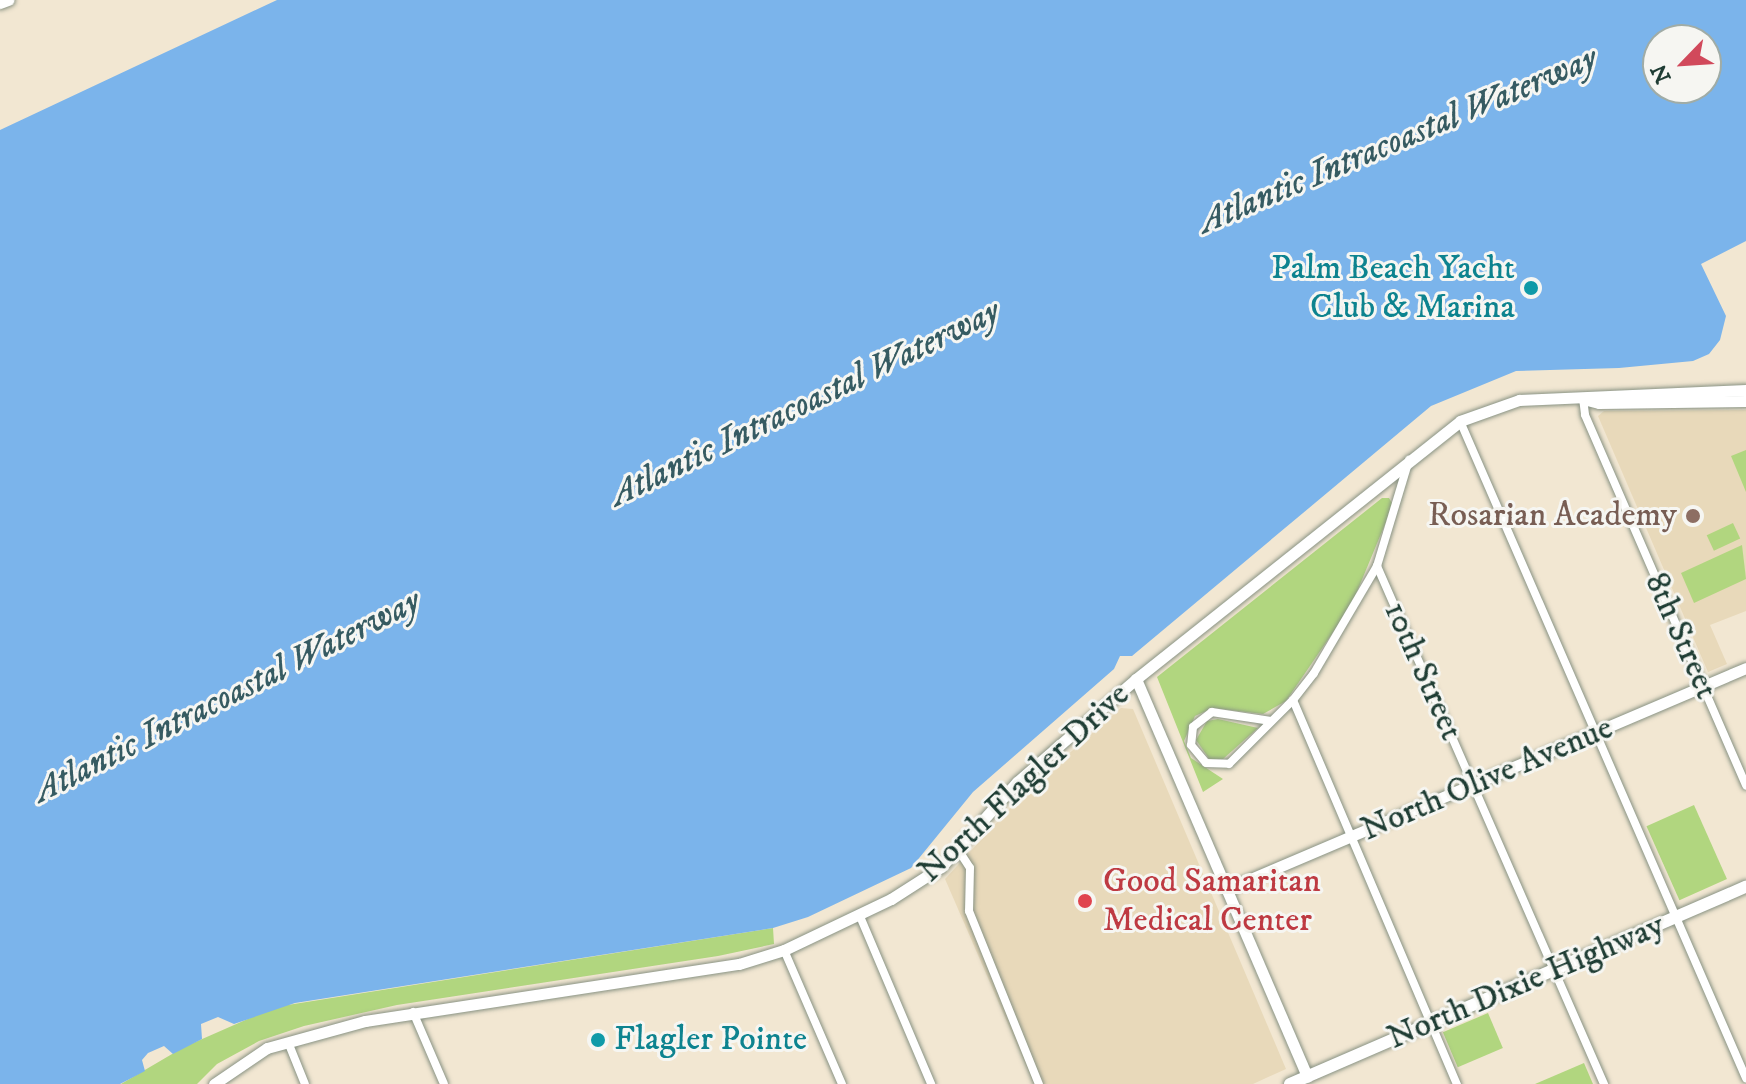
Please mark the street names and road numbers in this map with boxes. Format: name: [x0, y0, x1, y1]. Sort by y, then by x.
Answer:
street label: 8th Street: [1635, 567, 1727, 705]
street label: 10th Street: [1374, 596, 1472, 746]
street label: North Flagler Drive: [910, 675, 1138, 891]
street label: North Olive Avenue: [1355, 708, 1619, 850]
street label: North Dixie Highway: [1381, 905, 1671, 1059]

